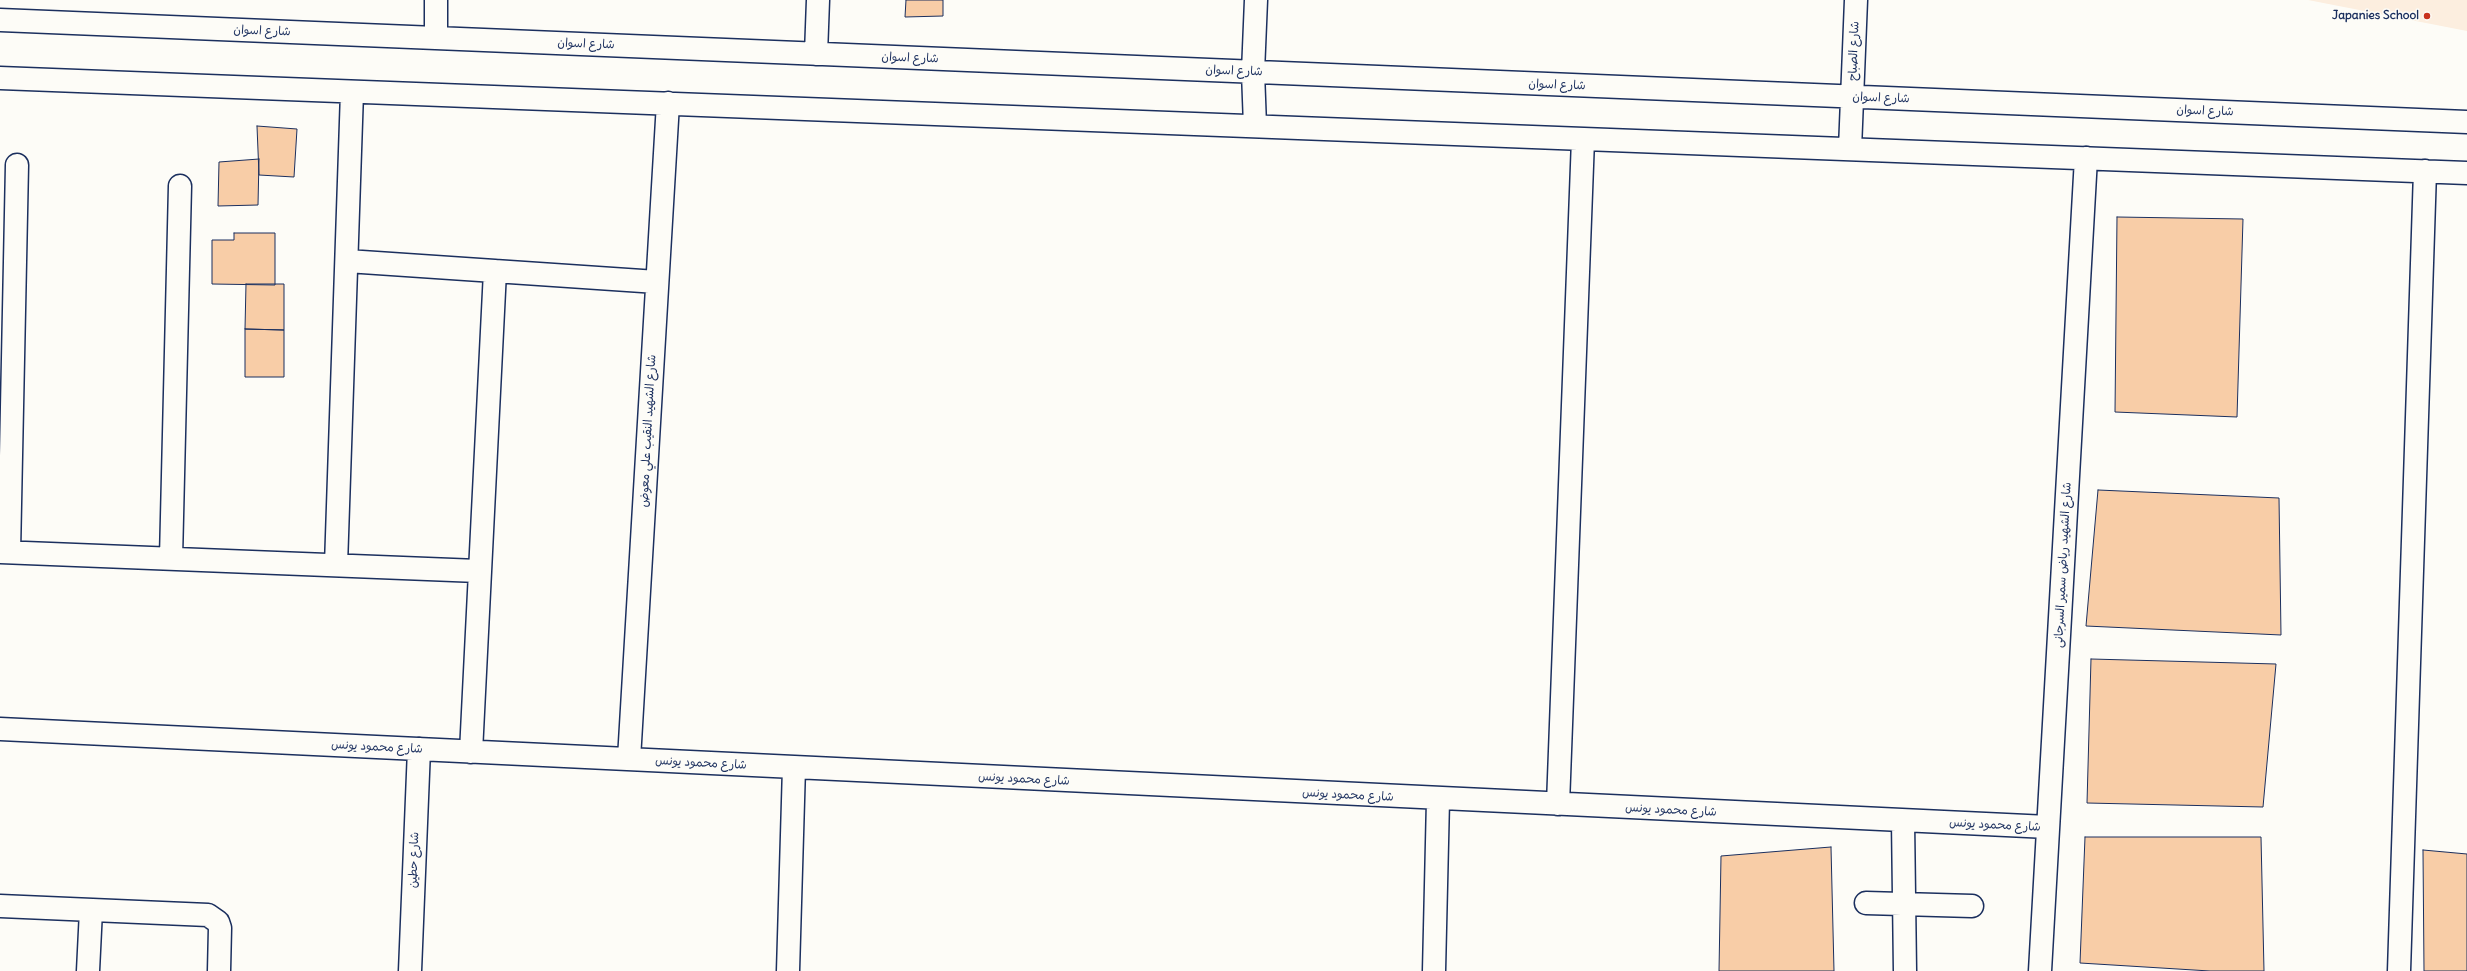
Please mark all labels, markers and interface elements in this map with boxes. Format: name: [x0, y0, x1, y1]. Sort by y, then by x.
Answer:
place label: Japanies School: [2332, 9, 2419, 23]
marker: Japanies School: [2422, 11, 2432, 21]
street label: شارع الصباح: [1846, 21, 1862, 81]
street label: شارع اسوان: [233, 23, 291, 39]
street label: شارع اسوان: [557, 36, 615, 52]
street label: شارع اسوان: [881, 50, 939, 66]
street label: شارع اسوان: [1205, 63, 1263, 79]
street label: شارع اسوان: [1528, 77, 1586, 93]
street label: شارع اسوان: [1852, 90, 1910, 106]
street label: شارع اسوان: [2176, 103, 2234, 119]
street label: شارع الشهيد النقيب علي معوض: [637, 354, 659, 508]
street label: شارع الشهيد رياض سمير السرجانى: [2051, 482, 2075, 648]
street label: شارع محمود يونس: [331, 737, 423, 757]
street label: شارع محمود يونس: [655, 753, 747, 773]
street label: شارع محمود يونس: [978, 769, 1070, 789]
street label: شارع محمود يونس: [1302, 785, 1394, 805]
street label: شارع محمود يونس: [1625, 800, 1717, 820]
street label: شارع محمود يونس: [1949, 815, 2041, 835]
street label: شارع حطين: [406, 832, 422, 888]

